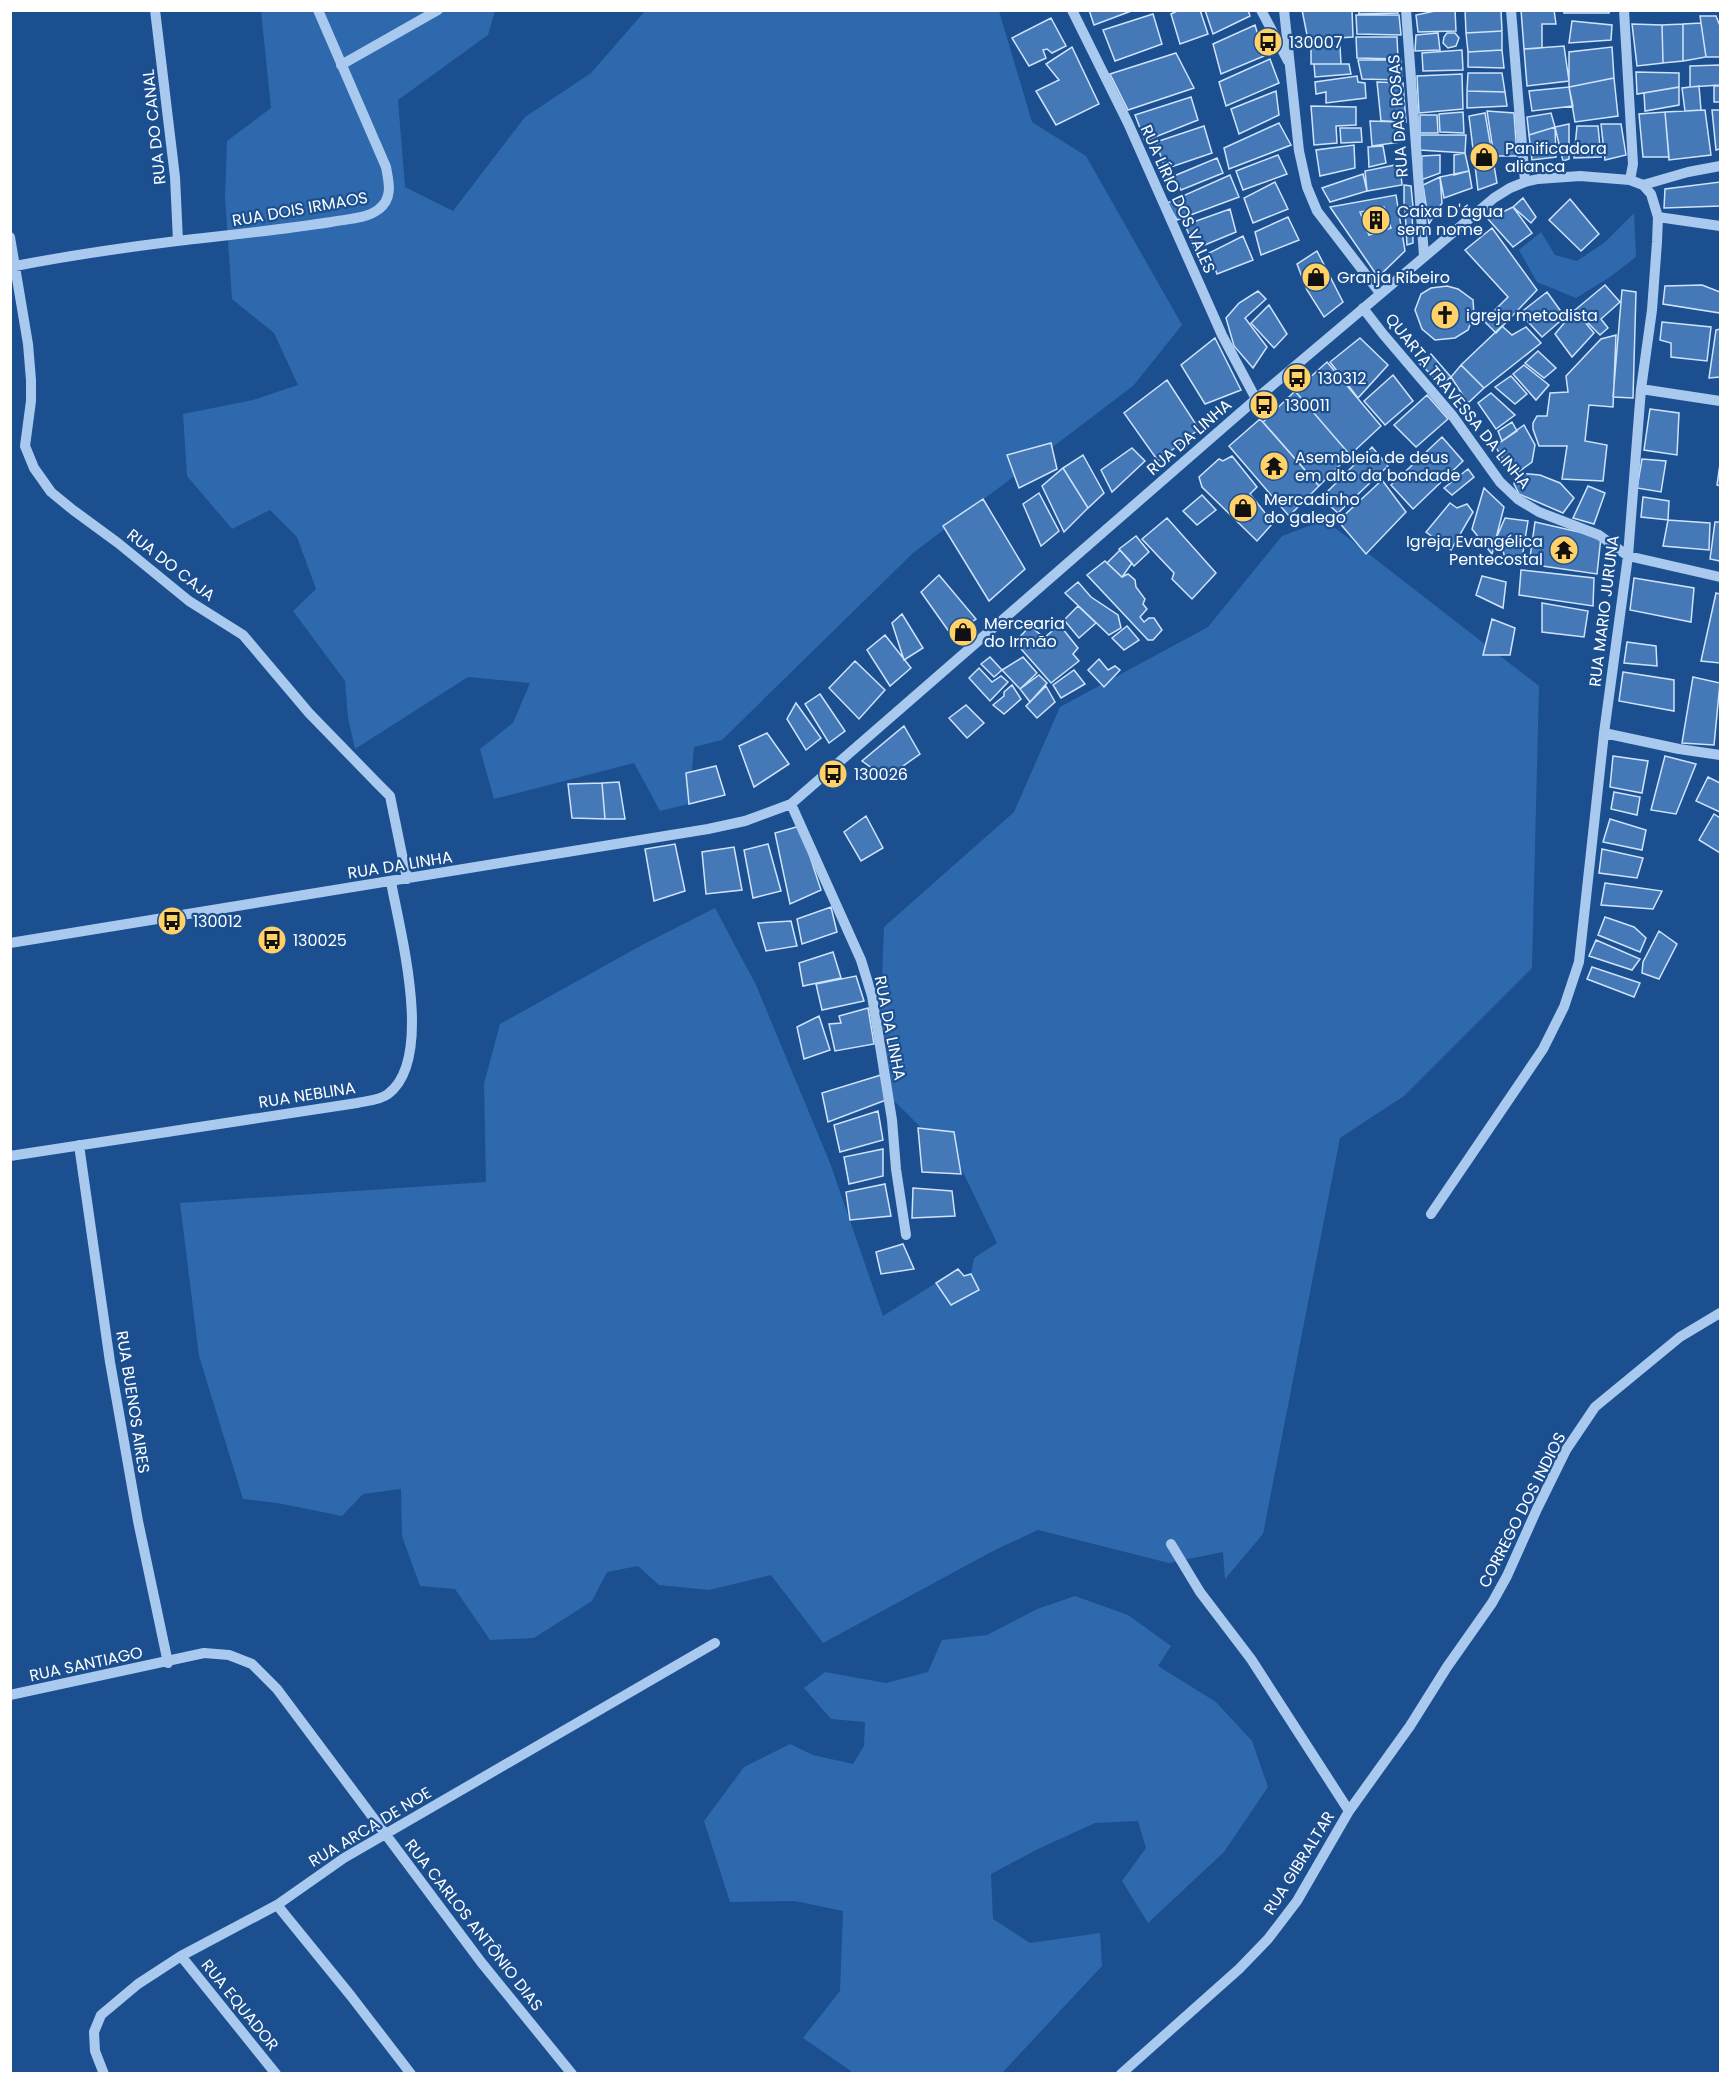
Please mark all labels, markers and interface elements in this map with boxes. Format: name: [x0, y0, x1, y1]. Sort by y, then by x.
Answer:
bus stop icon: 130007: [1252, 26, 1284, 58]
place label: 130007: [1289, 31, 1343, 54]
street label: RUA DAS ROSAS: [1382, 54, 1414, 178]
street label: RUA DO CANAL: [137, 68, 171, 186]
street label: RUA LÍRIO DOS VALES: [1135, 121, 1221, 277]
place label: Panificadora alianca: [1505, 137, 1607, 178]
shop icon: Panificadora alianca: [1468, 141, 1500, 173]
street label: RUA DOIS IRMAOS: [230, 186, 370, 232]
place label: Caixa D'água sem nome: [1397, 200, 1503, 241]
building icon: Caixa D'água sem nome: [1360, 204, 1392, 236]
shop icon: Granja Ribeiro: [1300, 261, 1332, 293]
place label: Granja Ribeiro: [1337, 266, 1450, 289]
church icon: igreja metodista: [1429, 299, 1461, 331]
place label: igreja metodista: [1466, 304, 1598, 327]
street label: QUARTA TRAVESSA DA LINHA: [1380, 308, 1536, 494]
bus stop icon: 130312: [1281, 362, 1313, 394]
place label: 130312: [1318, 367, 1366, 390]
bus stop icon: 130011: [1248, 389, 1280, 421]
street label: RUA DA LINHA: [1141, 393, 1237, 480]
place label: 130011: [1285, 394, 1330, 417]
place label: Asembleia de deus em alto da bondade: [1295, 446, 1460, 487]
temple icon: Asembleia de deus em alto da bondade: [1258, 450, 1290, 482]
place label: Mercadinho do galego: [1264, 488, 1360, 529]
shop icon: Mercadinho do galego: [1227, 492, 1259, 524]
street label: RUA DO CAJA: [122, 523, 220, 607]
place label: Igreja Evangélica Pentecostal: [1406, 530, 1543, 571]
temple icon: Igreja Evangélica Pentecostal: [1548, 534, 1580, 566]
street label: RUA MARIO JURUNA: [1583, 534, 1625, 688]
place label: Mercearia do Irmão: [984, 612, 1065, 653]
shop icon: Mercearia do Irmão: [947, 616, 979, 648]
bus stop icon: 130026: [817, 758, 849, 790]
place label: 130026: [854, 763, 908, 786]
street label: RUA DA LINHA: [346, 845, 454, 885]
bus stop icon: 130012: [156, 905, 188, 937]
place label: 130012: [193, 910, 242, 933]
bus stop icon: 130025: [256, 924, 288, 956]
place label: 130025: [293, 929, 347, 952]
street label: RUA DA LINHA: [869, 974, 911, 1082]
street label: RUA NEBLINA: [257, 1076, 357, 1114]
street label: RUA BUENOS AIRES: [110, 1329, 156, 1475]
street label: CORREGO DOS INDIOS: [1473, 1428, 1571, 1592]
street label: RUA SANTIAGO: [27, 1641, 145, 1687]
street label: RUA ARCA DE NOE: [304, 1781, 436, 1873]
street label: RUA GIBRALTAR: [1258, 1807, 1340, 1919]
street label: RUA CARLOS ANTÔNIO DIAS: [400, 1834, 548, 2016]
street label: RUA EQUADOR: [196, 1954, 284, 2056]

